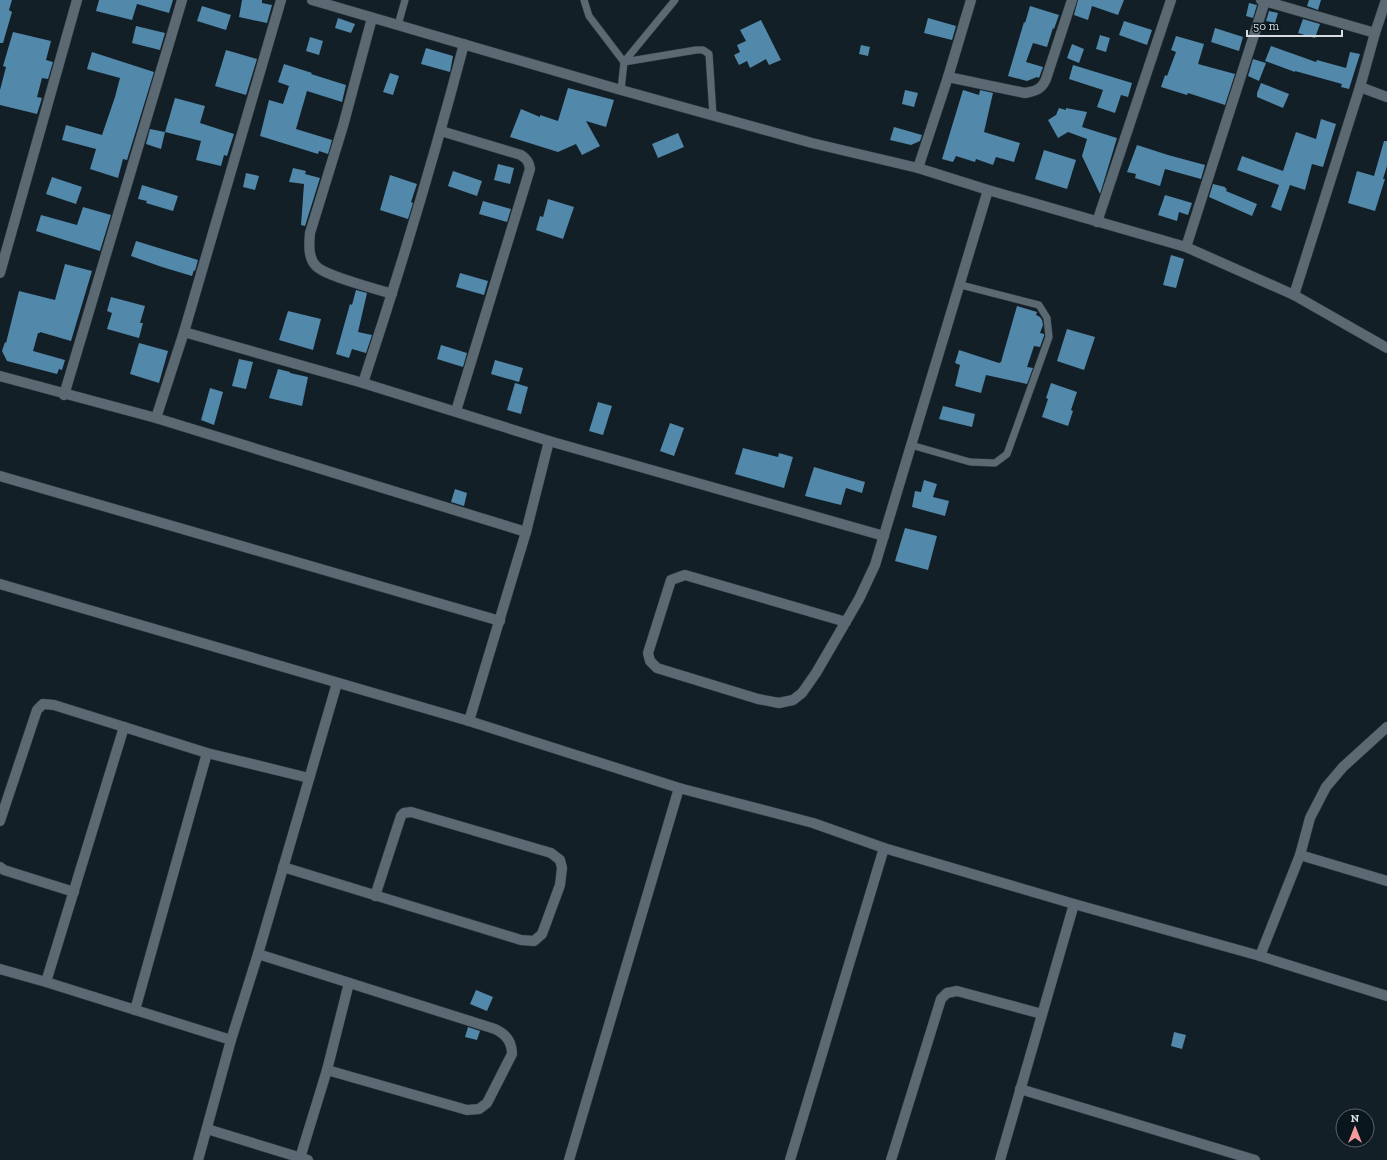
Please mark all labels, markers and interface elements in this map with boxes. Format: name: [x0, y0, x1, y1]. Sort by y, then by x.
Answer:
scale bar: [1247, 12, 1342, 38]
text: 50 m: [1253, 19, 1280, 33]
north arrow: [1335, 1108, 1375, 1148]
text: N: [1351, 1112, 1360, 1125]

